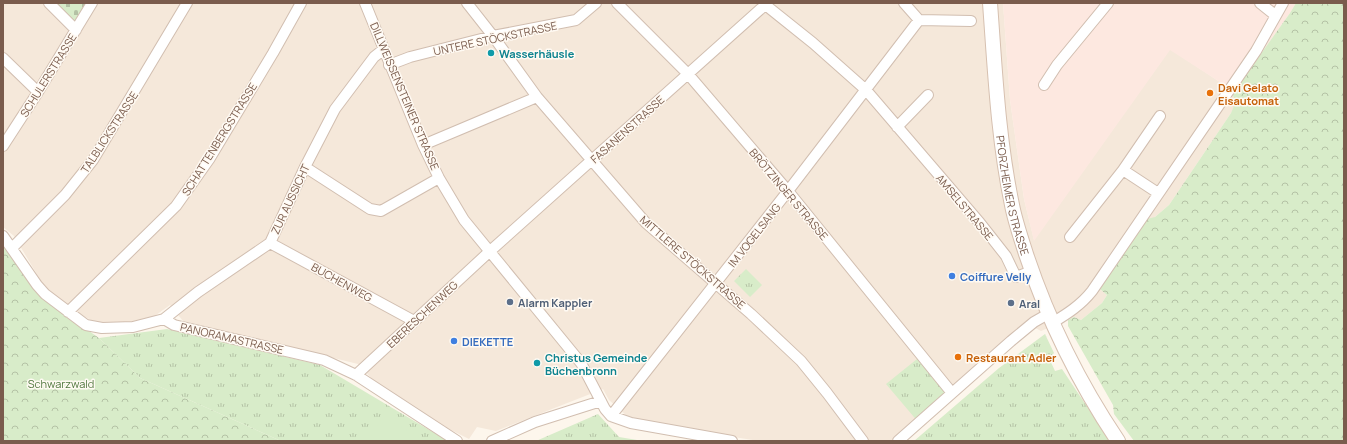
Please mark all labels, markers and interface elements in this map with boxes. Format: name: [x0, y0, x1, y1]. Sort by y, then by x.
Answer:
street label: UNTERE STÖCKSTRASSE: [432, 18, 558, 58]
street label: DILLWEISSENSTEINER STRASSE: [367, 20, 443, 172]
street label: SCHULERSTRASSE: [16, 30, 80, 120]
place label: Wasserhäusle: [499, 46, 575, 61]
marker: Wasserhäusle: [486, 48, 496, 58]
street label: SCHATTENBERGSTRASSE: [178, 80, 260, 198]
place label: Davi Gelato Eisautomat: [1218, 80, 1279, 108]
street label: TALBLICKSTRASSE: [77, 88, 141, 176]
marker: Davi Gelato Eisautomat: [1205, 88, 1215, 98]
street label: FASANENSTRASSE: [587, 92, 667, 166]
street label: PFORZHEIMER STRASSE: [993, 135, 1033, 257]
street label: BRÖTZINGER STRASSE: [746, 145, 832, 243]
street label: ZUR AUSSICHT: [267, 161, 313, 237]
street label: AMSELSTRASSE: [933, 171, 997, 243]
street label: IM VOGELSANG: [724, 200, 784, 270]
street label: MITTLERE STÖCKSTRASSE: [637, 212, 749, 312]
street label: BUCHENWEG: [309, 259, 375, 305]
place label: Coiffure Velly: [960, 269, 1032, 284]
marker: Coiffure Velly: [947, 271, 957, 281]
street label: EBERESCHENWEG: [383, 277, 461, 351]
place label: Alarm Kappler: [518, 295, 593, 310]
place label: Aral: [1019, 296, 1040, 311]
marker: Alarm Kappler: [505, 297, 515, 307]
marker: Aral: [1006, 298, 1016, 308]
street label: PANORAMASTRASSE: [179, 319, 285, 357]
place label: DIEKETTE: [462, 334, 513, 349]
marker: DIEKETTE: [449, 336, 459, 346]
place label: Christus Gemeinde Büchenbronn: [545, 350, 648, 378]
place label: Restaurant Adler: [966, 350, 1057, 365]
marker: Restaurant Adler: [953, 352, 963, 362]
marker: Christus Gemeinde Büchenbronn: [532, 358, 542, 368]
park label: Schwarzwald: [28, 376, 94, 391]

